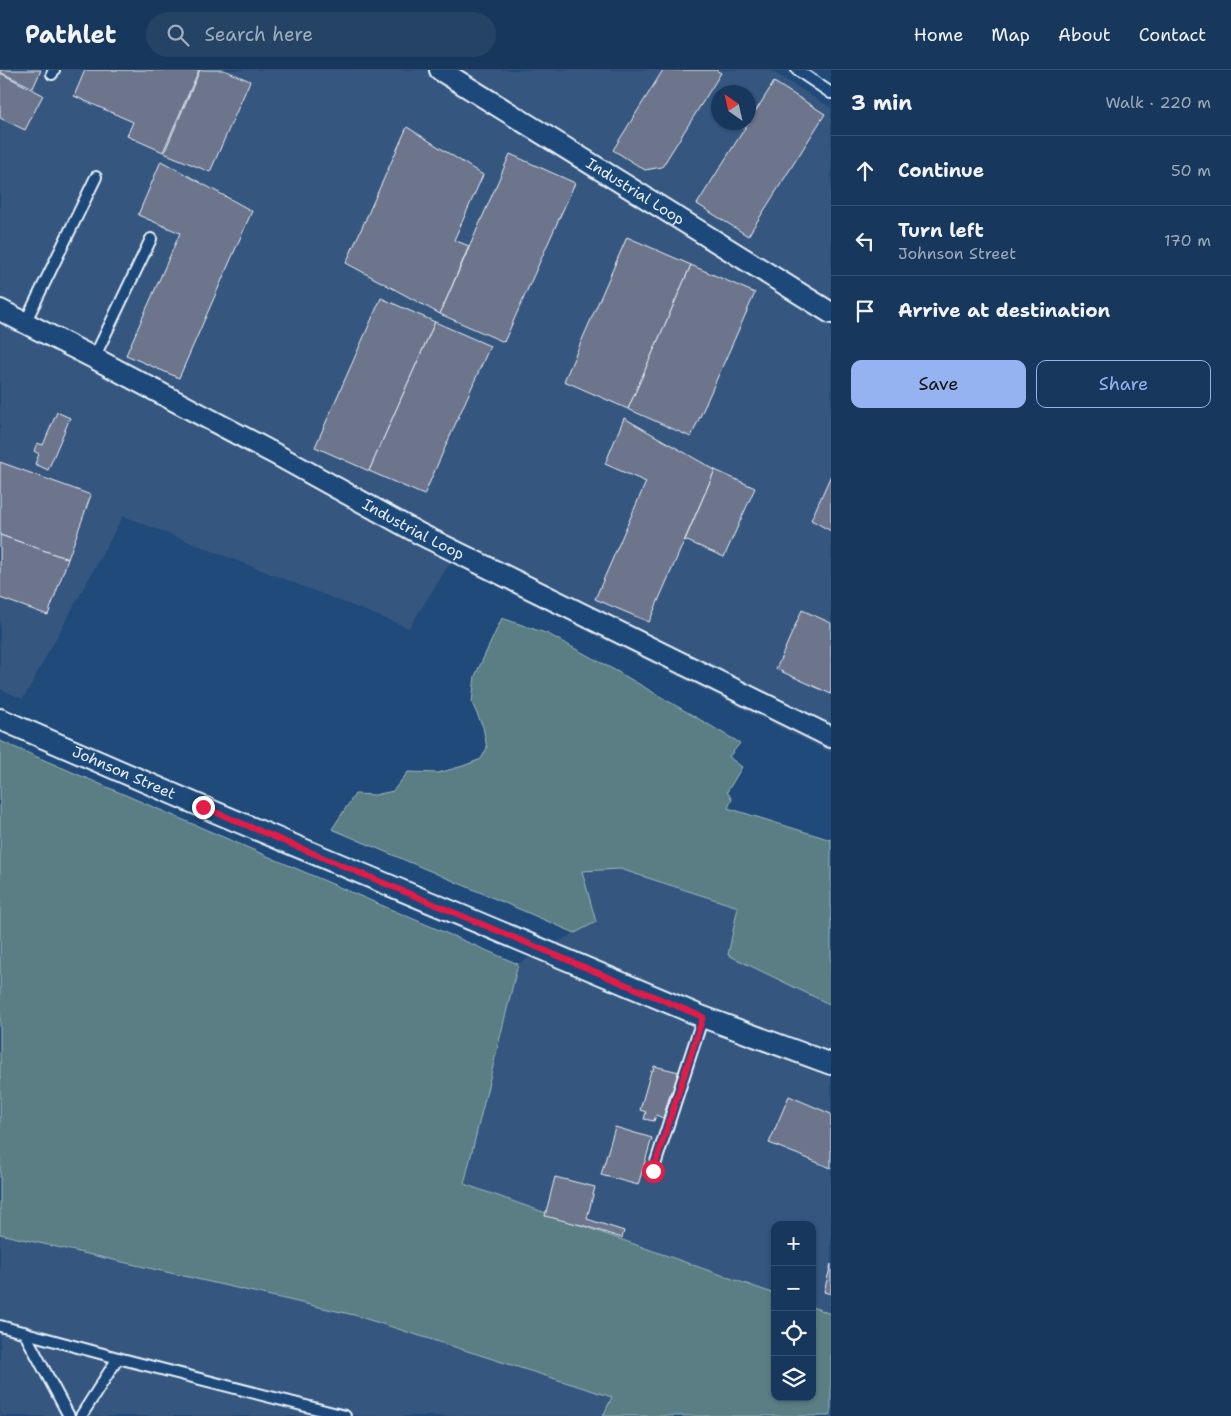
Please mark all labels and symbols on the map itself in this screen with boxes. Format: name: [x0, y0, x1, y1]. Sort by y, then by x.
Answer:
north arrow: [711, 85, 756, 130]
street label: Industrial Loop: [582, 153, 688, 230]
street label: Industrial Loop: [359, 494, 468, 564]
street label: Johnson Street: [69, 741, 179, 804]
route end: [192, 796, 215, 819]
route start: [642, 1160, 665, 1183]

